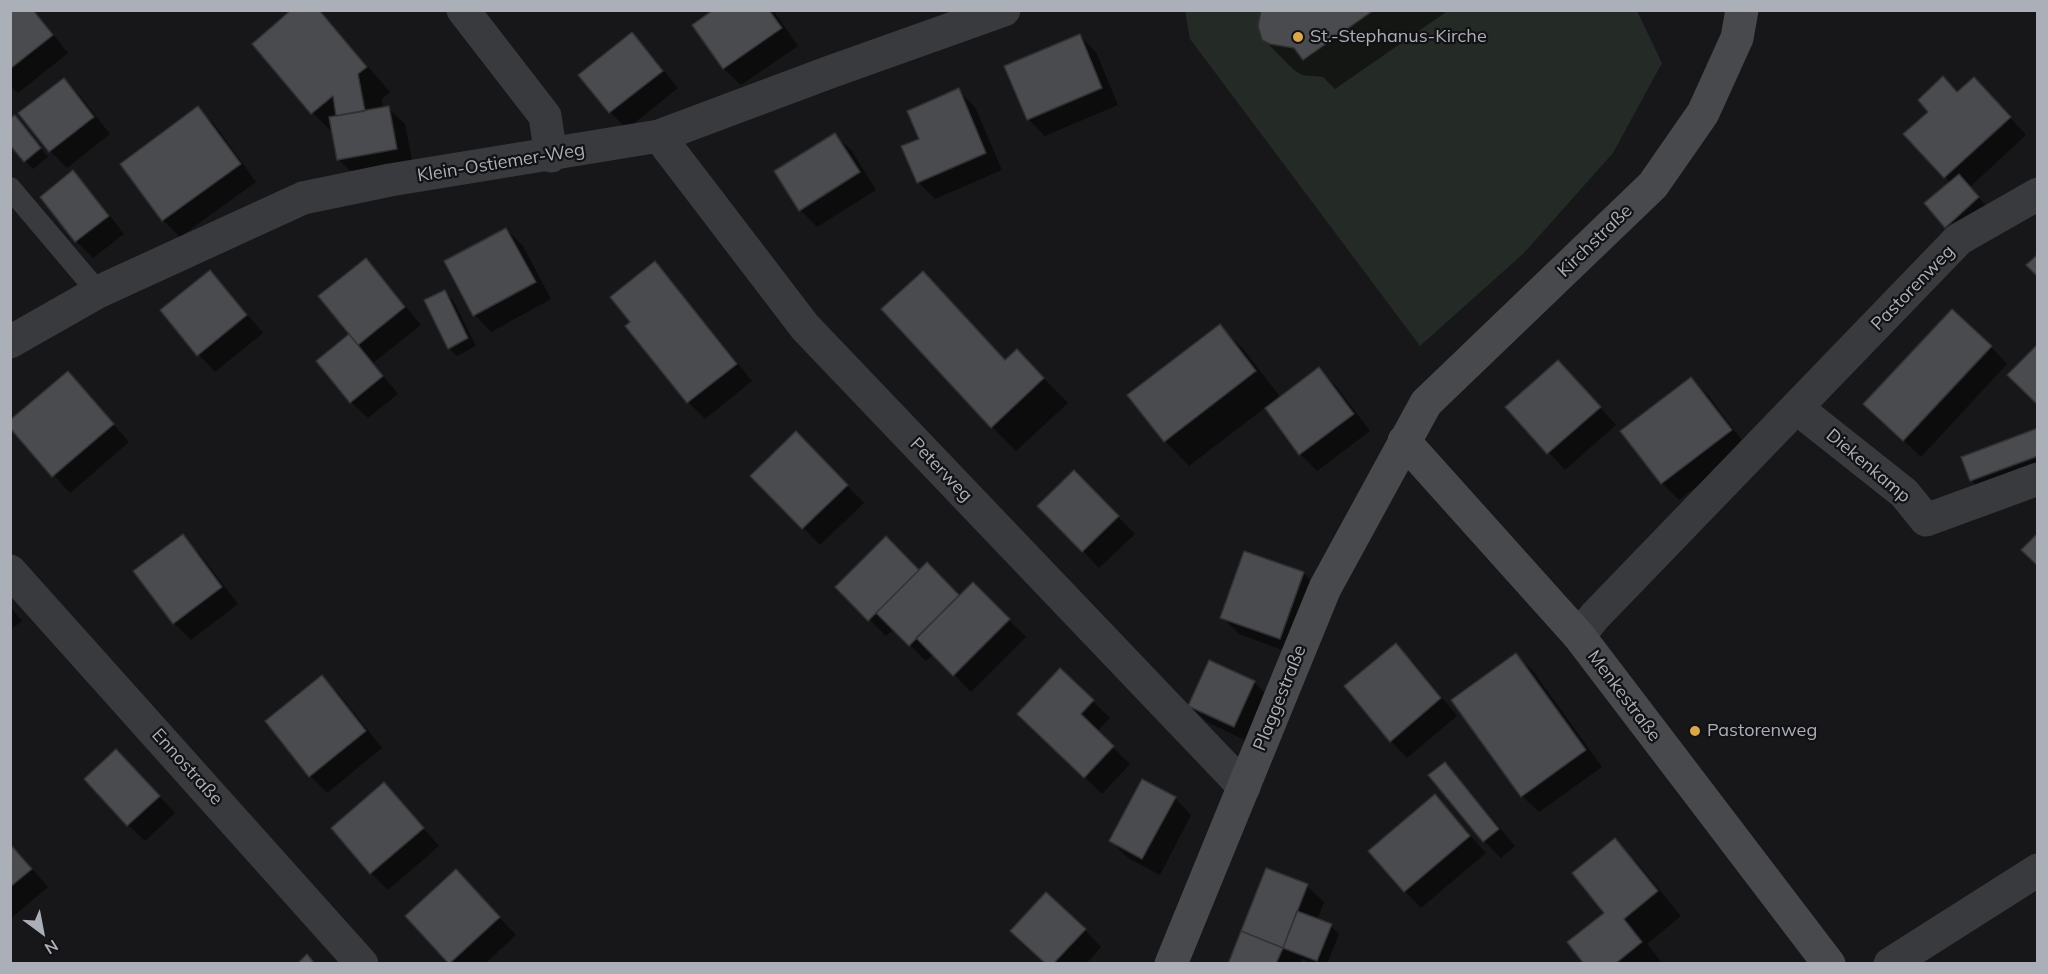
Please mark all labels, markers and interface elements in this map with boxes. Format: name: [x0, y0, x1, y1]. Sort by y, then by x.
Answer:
place label: St.-Stephanus-Kirche: [1310, 26, 1487, 48]
marker: St.-Stephanus-Kirche: [1291, 30, 1305, 44]
street label: Klein-Ostiemer-Weg: [416, 139, 586, 187]
street label: Kirchstraße: [1553, 200, 1637, 282]
street label: Pastorenweg: [1867, 241, 1959, 335]
street label: Diekenkamp: [1821, 424, 1915, 508]
street label: Peterweg: [905, 434, 977, 506]
street label: Plaggestraße: [1249, 642, 1311, 754]
street label: Menkestraße: [1583, 646, 1665, 746]
place label: Pastorenweg: [1707, 720, 1817, 742]
street label: Ennostraße: [147, 724, 227, 810]
marker: Pastorenweg: [1688, 724, 1702, 738]
north arrow: [12, 902, 72, 962]
text: N: [41, 936, 62, 959]

